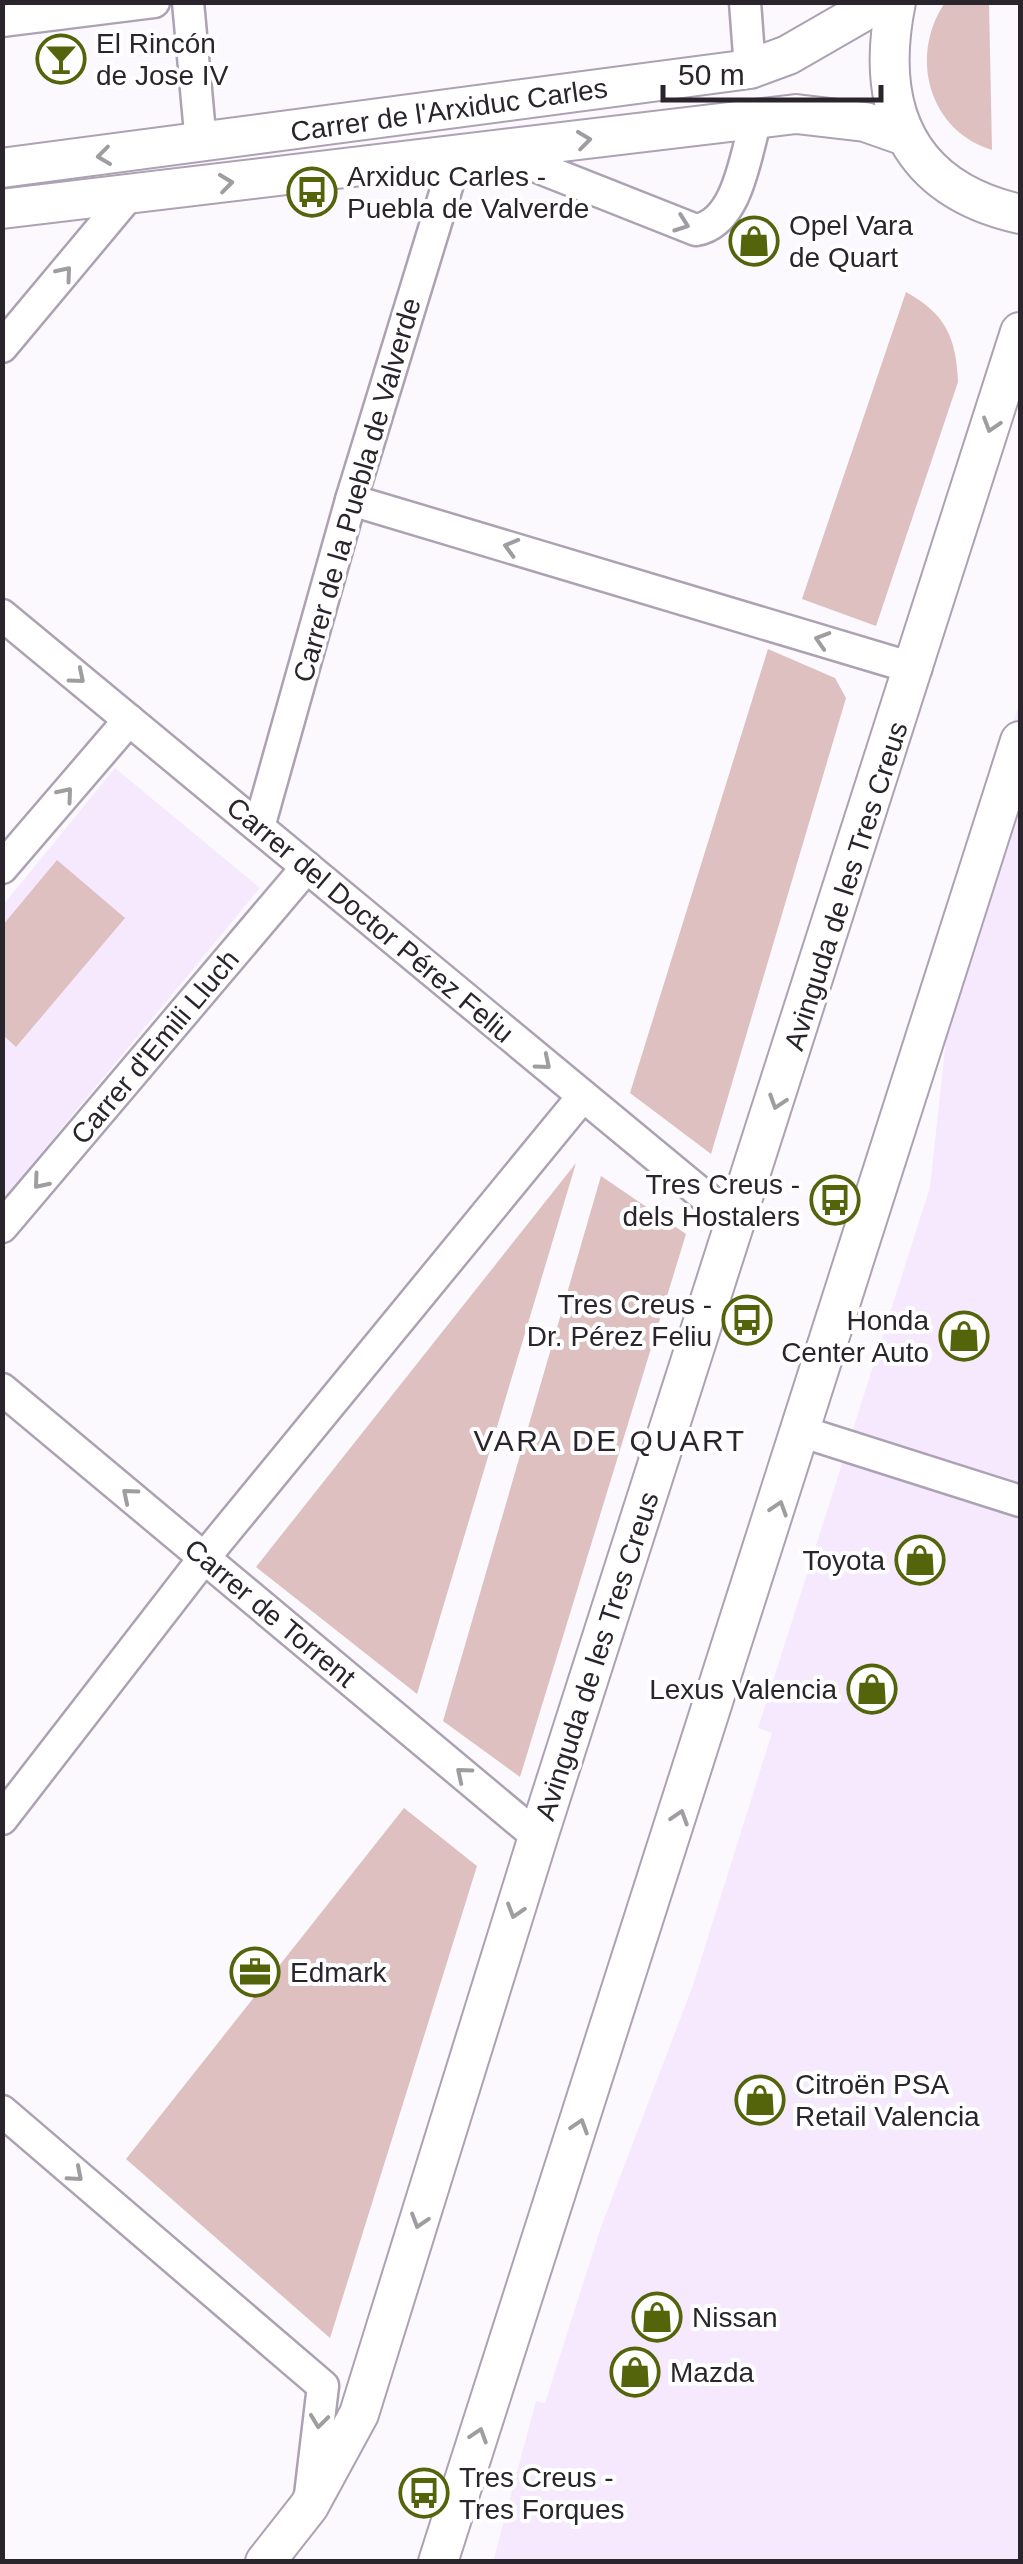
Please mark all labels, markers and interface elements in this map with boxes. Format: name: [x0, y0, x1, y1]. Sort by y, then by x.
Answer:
place label: El Rincón de Jose IV: [96, 28, 229, 91]
bar icon: El Rincón de Jose IV: [35, 33, 87, 85]
scale bar: [663, 40, 880, 102]
text: 50 m: [678, 58, 745, 91]
street label: Carrer de l'Arxiduc Carles: [289, 72, 609, 148]
one-way arrow: [576, 130, 592, 151]
one-way arrow: [95, 145, 111, 166]
place label: Arxiduc Carles - Puebla de Valverde: [347, 161, 589, 224]
bus stop icon: Arxiduc Carles - Puebla de Valverde: [286, 166, 338, 218]
one-way arrow: [219, 173, 235, 194]
place label: Opel Vara de Quart: [789, 210, 913, 273]
one-way arrow: [672, 212, 690, 232]
shop icon: Opel Vara de Quart: [728, 215, 780, 267]
one-way arrow: [54, 266, 72, 284]
street label: Carrer de la Puebla de Valverde: [287, 294, 427, 686]
one-way arrow: [983, 416, 1003, 433]
one-way arrow: [503, 538, 520, 559]
one-way arrow: [815, 631, 832, 652]
one-way arrow: [66, 666, 84, 684]
street label: Avinguda de les Tres Creus: [778, 718, 914, 1054]
one-way arrow: [54, 787, 72, 806]
street label: Carrer del Doctor Pérez Feliu: [221, 791, 519, 1049]
street label: Carrer d'Emili Lluch: [65, 944, 245, 1150]
one-way arrow: [532, 1052, 550, 1070]
one-way arrow: [768, 1093, 788, 1110]
place label: Tres Creus - dels Hostalers: [623, 1169, 800, 1232]
one-way arrow: [34, 1171, 52, 1189]
bus stop icon: Tres Creus - dels Hostalers: [809, 1174, 861, 1226]
place label: Tres Creus - Dr. Pérez Feliu: [527, 1289, 712, 1352]
bus stop icon: Tres Creus - Dr. Pérez Feliu: [721, 1294, 773, 1346]
place label: Honda Center Auto: [781, 1305, 929, 1368]
shop icon: Honda Center Auto: [938, 1310, 990, 1362]
district label: VARA DE QUART: [473, 1424, 747, 1457]
street label: Avinguda de les Tres Creus: [529, 1488, 665, 1824]
one-way arrow: [123, 1489, 141, 1507]
one-way arrow: [767, 1500, 788, 1517]
street label: Carrer de Torrent: [179, 1533, 362, 1693]
shop icon: Toyota: [894, 1534, 946, 1586]
place label: Toyota: [803, 1545, 885, 1576]
shop icon: Lexus Valencia: [846, 1663, 898, 1715]
place label: Lexus Valencia: [649, 1674, 837, 1705]
one-way arrow: [456, 1768, 474, 1786]
one-way arrow: [668, 1810, 689, 1827]
one-way arrow: [506, 1902, 527, 1919]
office icon: Edmark: [229, 1946, 281, 1998]
place label: Edmark: [290, 1957, 387, 1988]
place label: Citroën PSA Retail Valencia: [795, 2069, 980, 2132]
shop icon: Citroën PSA Retail Valencia: [734, 2074, 786, 2126]
one-way arrow: [568, 2119, 588, 2136]
one-way arrow: [64, 2164, 83, 2182]
one-way arrow: [410, 2212, 431, 2229]
shop icon: Nissan: [631, 2291, 683, 2343]
place label: Nissan: [692, 2302, 778, 2333]
shop icon: Mazda: [609, 2346, 661, 2398]
place label: Mazda: [670, 2357, 754, 2388]
one-way arrow: [309, 2413, 330, 2429]
one-way arrow: [468, 2428, 488, 2445]
place label: Tres Creus - Tres Forques: [459, 2462, 624, 2525]
bus stop icon: Tres Creus - Tres Forques: [398, 2467, 450, 2519]

